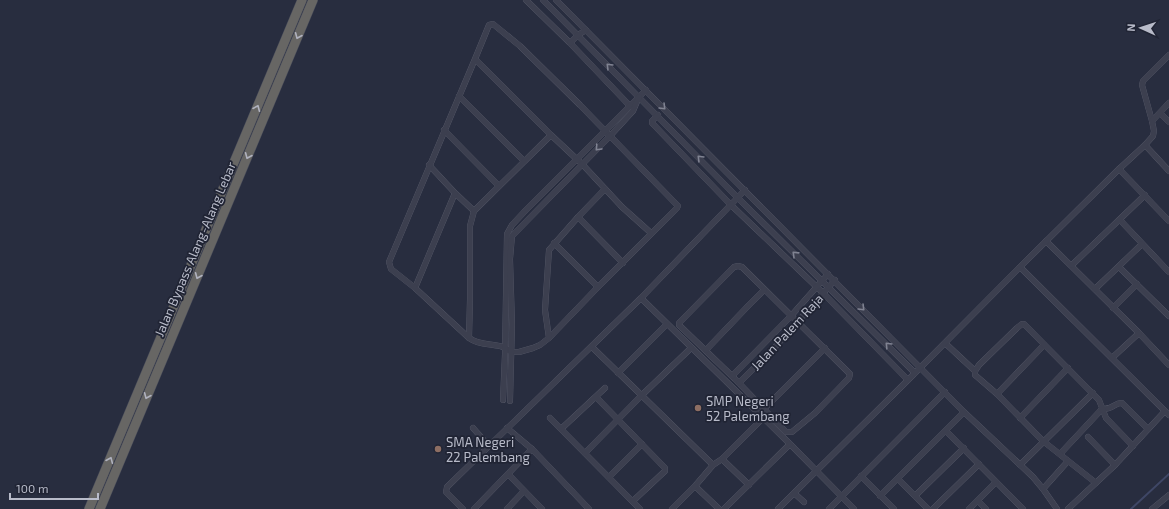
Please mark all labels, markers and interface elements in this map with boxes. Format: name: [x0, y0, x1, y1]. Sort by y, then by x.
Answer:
north arrow: [1121, 8, 1161, 48]
text: N: [1124, 23, 1137, 32]
one-way arrow: [295, 32, 303, 39]
one-way arrow: [606, 63, 614, 70]
one-way arrow: [658, 102, 666, 110]
one-way arrow: [253, 104, 261, 111]
one-way arrow: [596, 144, 603, 151]
one-way arrow: [245, 151, 253, 159]
one-way arrow: [697, 155, 705, 163]
street label: Jalan Bypass Alang-Alang Lebar: [151, 159, 239, 339]
one-way arrow: [792, 251, 800, 259]
one-way arrow: [194, 272, 202, 279]
street label: Jalan Palem Raja: [748, 291, 826, 373]
one-way arrow: [857, 303, 865, 311]
one-way arrow: [885, 342, 892, 350]
one-way arrow: [144, 392, 152, 399]
place label: SMP Negeri 52 Palembang: [706, 393, 790, 424]
marker: SMP Negeri 52 Palembang: [693, 403, 703, 413]
place label: SMA Negeri 22 Palembang: [446, 434, 530, 465]
marker: SMA Negeri 22 Palembang: [433, 444, 443, 454]
one-way arrow: [105, 457, 113, 464]
scale bar: [10, 475, 98, 501]
text: 100 m: [16, 481, 48, 495]

